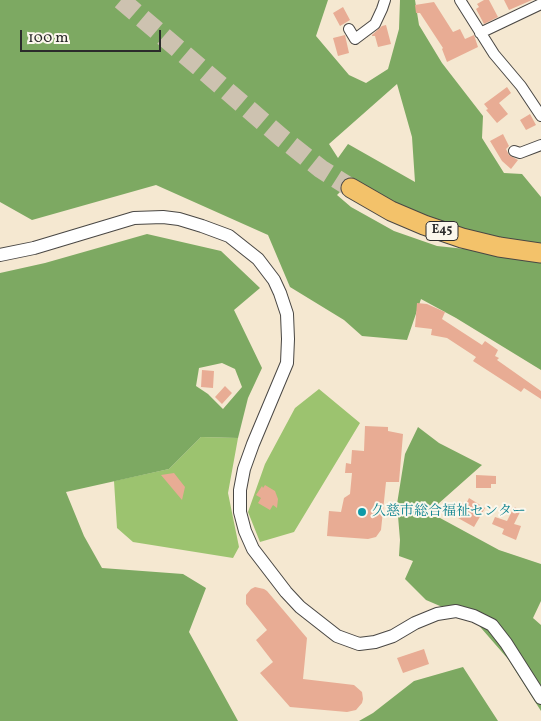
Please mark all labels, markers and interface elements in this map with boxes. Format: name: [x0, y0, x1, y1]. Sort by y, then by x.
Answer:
scale bar: [22, 20, 164, 52]
text: 100 m: [28, 28, 68, 49]
road number: E45: [426, 222, 458, 240]
place label: 久慈市総合福祉センター: [372, 504, 526, 520]
marker: 久慈市総合福祉センター: [356, 506, 368, 518]

